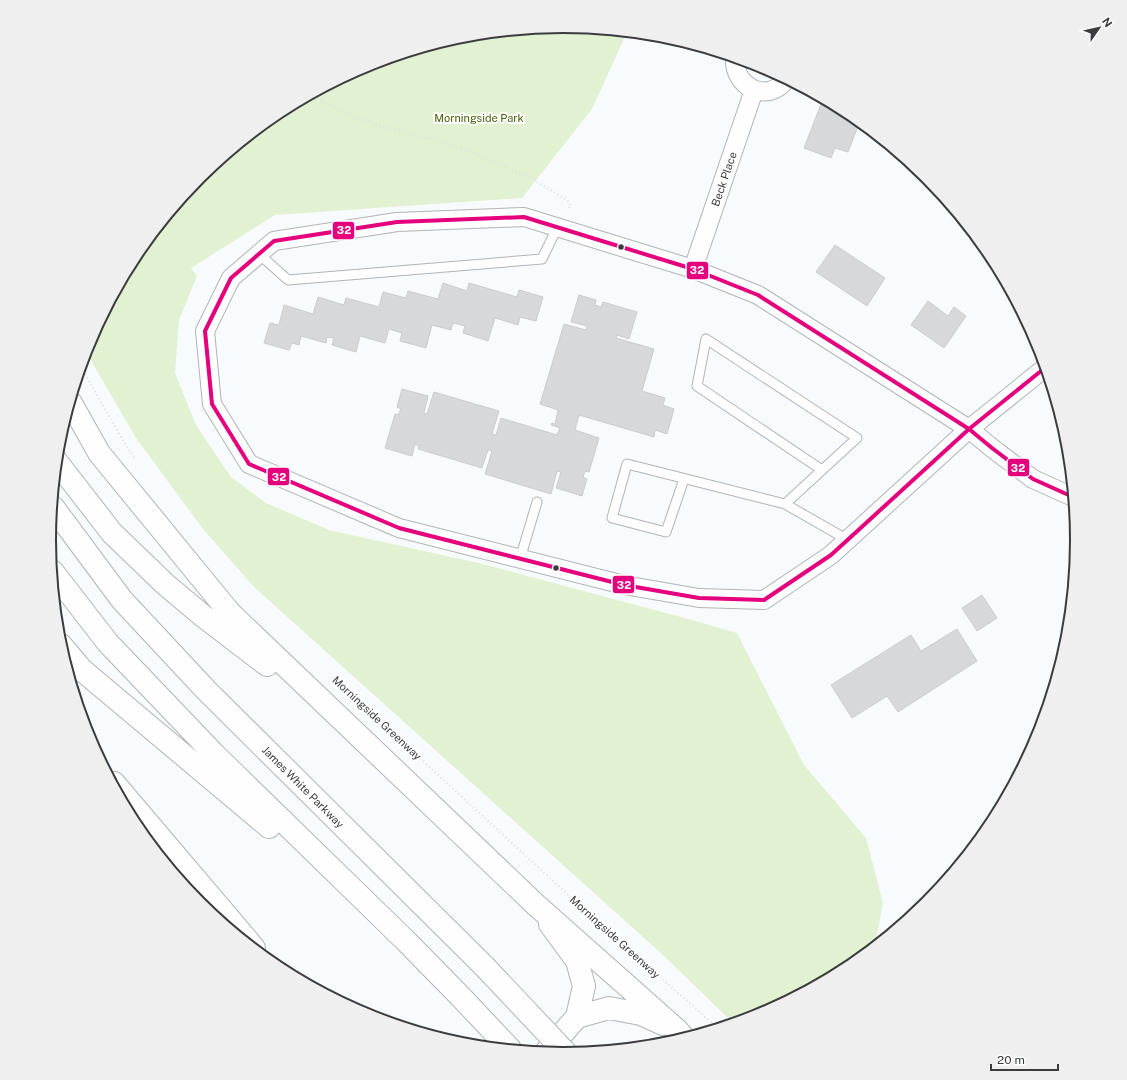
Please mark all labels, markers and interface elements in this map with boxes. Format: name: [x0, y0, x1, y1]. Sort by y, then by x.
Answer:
north arrow: [1079, 8, 1119, 48]
text: N: [1100, 15, 1115, 29]
park label: Morningside Park: [434, 112, 524, 124]
street label: Beck Place: [709, 150, 739, 208]
line badge: 32: [332, 221, 355, 240]
text: 32: [337, 224, 351, 236]
unlabelled marker: [616, 242, 626, 252]
line badge: 32: [686, 261, 709, 280]
text: 32: [690, 264, 704, 276]
line badge: 32: [1007, 458, 1030, 477]
text: 32: [1011, 462, 1025, 474]
line badge: 32: [267, 467, 290, 486]
text: 32: [272, 471, 286, 483]
unlabelled marker: [551, 563, 561, 573]
line badge: 32: [612, 575, 635, 594]
text: 32: [617, 579, 631, 591]
street label: Morningside Greenway: [330, 674, 424, 762]
street label: James White Parkway: [260, 744, 346, 830]
street label: Morningside Greenway: [567, 893, 663, 981]
scale bar: [991, 1046, 1058, 1072]
text: 20 m: [997, 1053, 1025, 1067]

